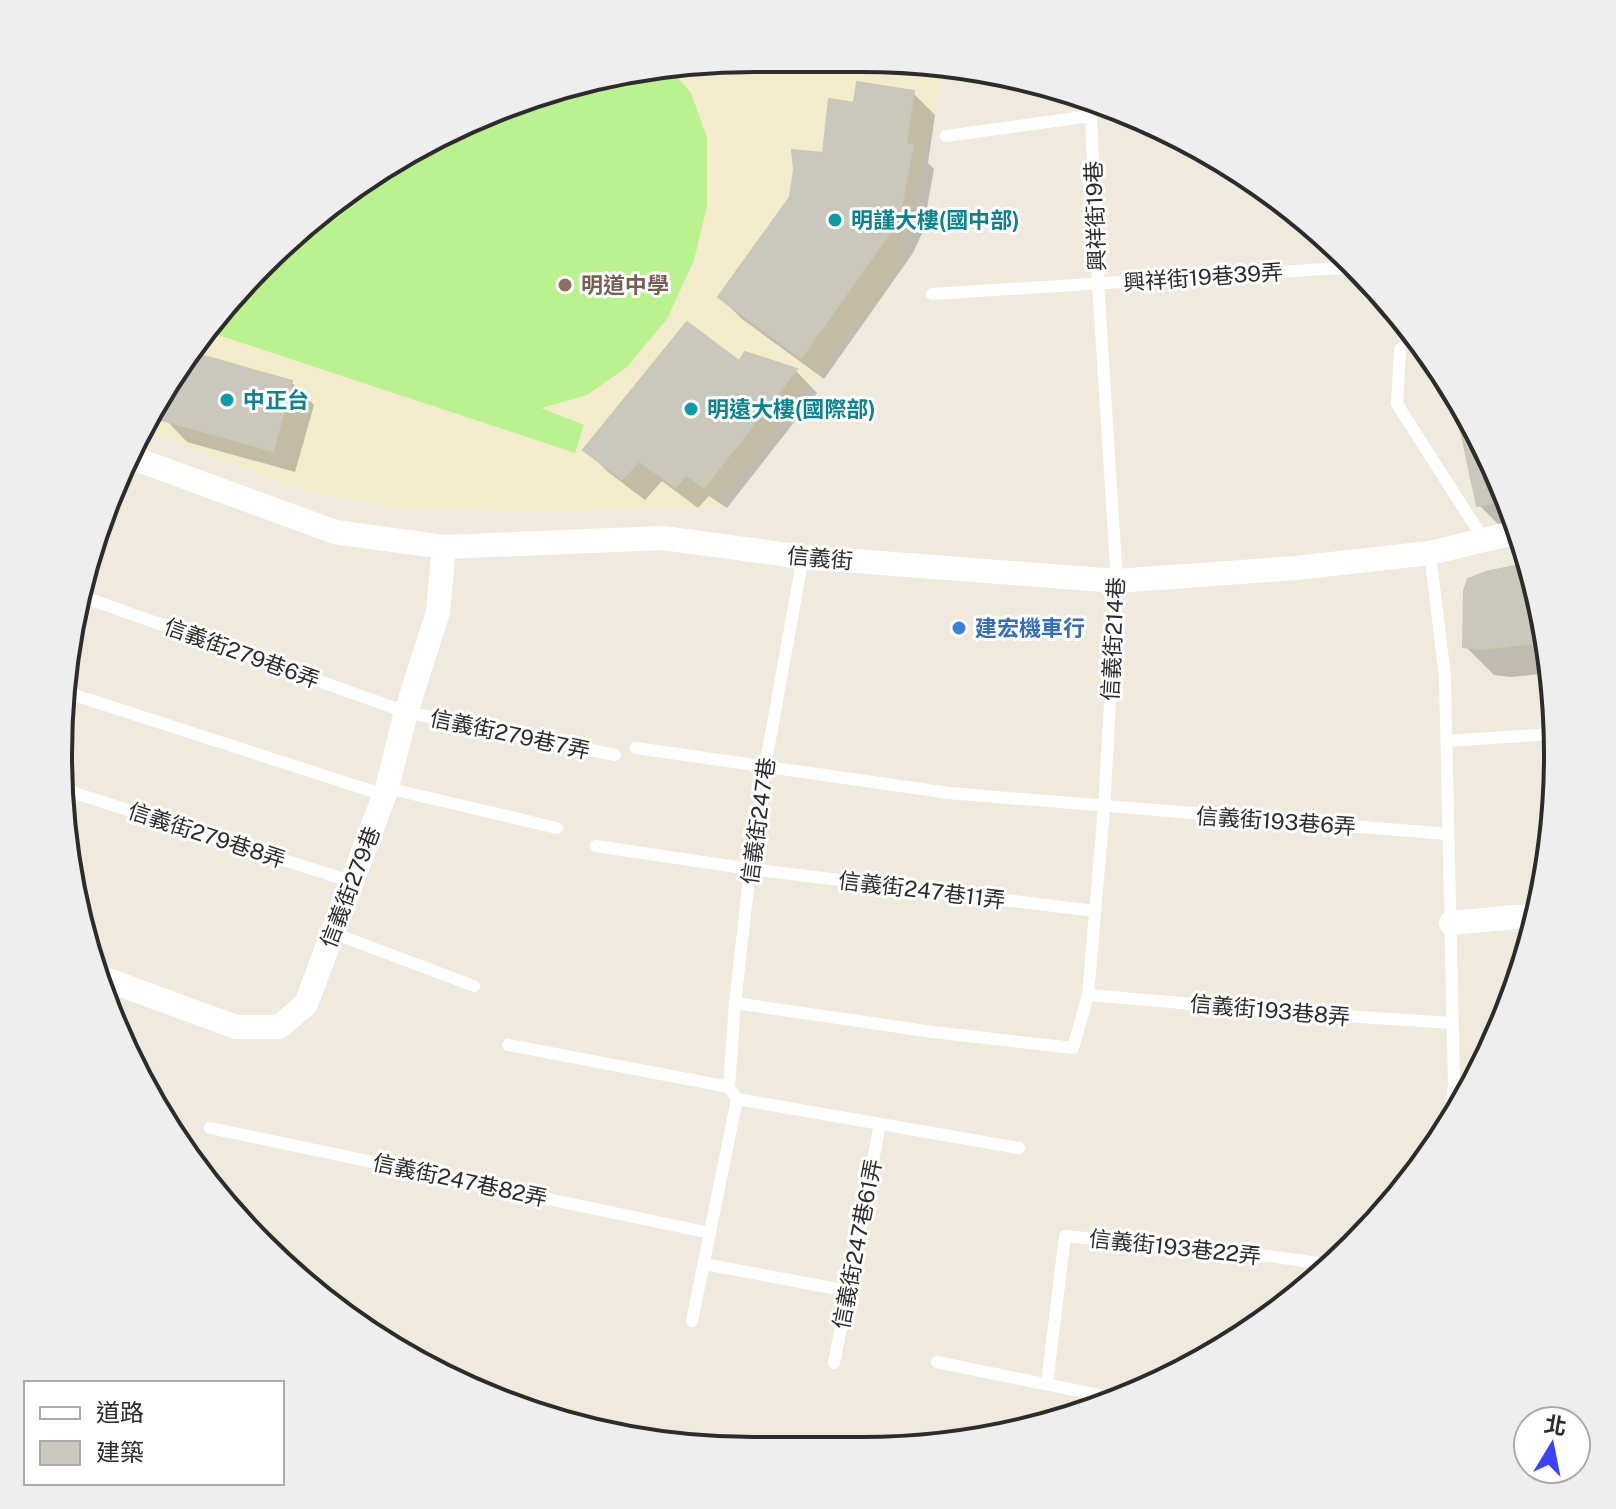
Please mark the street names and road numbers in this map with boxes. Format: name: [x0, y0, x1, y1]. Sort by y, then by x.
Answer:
street label: 興祥街19巷: [1080, 160, 1110, 272]
street label: 興祥街19巷39弄: [1122, 258, 1284, 296]
street label: 信義街: [786, 542, 854, 574]
street label: 信義街214巷: [1097, 576, 1129, 702]
street label: 信義街279巷6弄: [161, 613, 323, 693]
street label: 信義街279巷7弄: [428, 704, 592, 764]
street label: 信義街247巷: [736, 756, 780, 886]
street label: 信義街279巷8弄: [125, 797, 289, 873]
street label: 信義街193巷6弄: [1195, 802, 1357, 840]
street label: 信義街279巷: [315, 823, 385, 951]
street label: 信義街247巷11弄: [837, 867, 1007, 913]
street label: 信義街193巷8弄: [1189, 990, 1351, 1030]
street label: 信義街247巷82弄: [370, 1149, 550, 1211]
street label: 信義街247巷61弄: [828, 1157, 886, 1331]
street label: 信義街193巷22弄: [1088, 1225, 1262, 1269]

